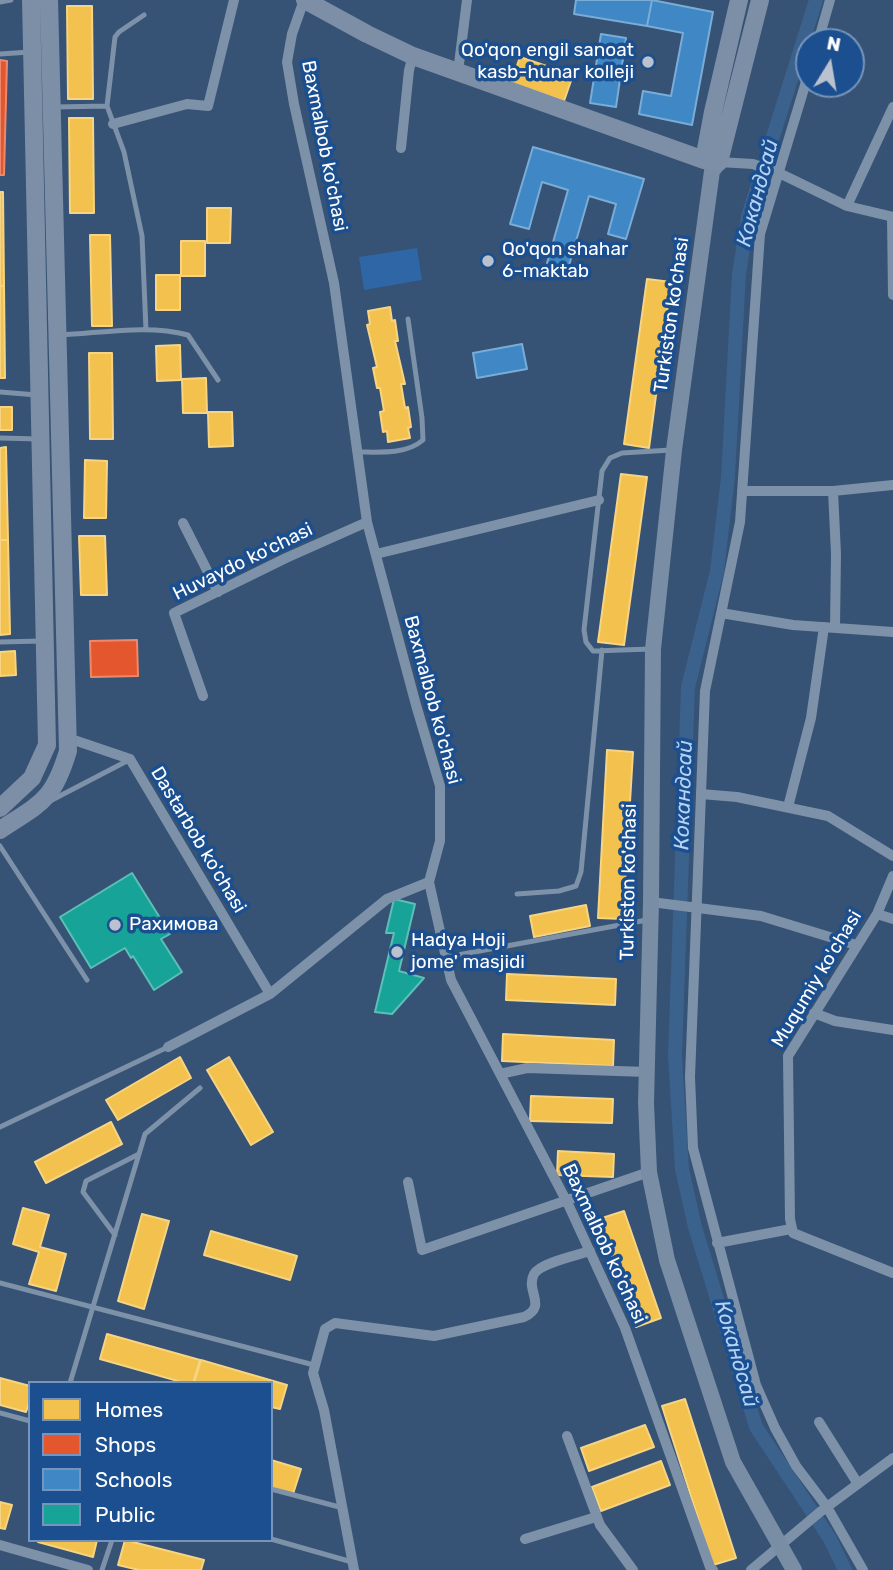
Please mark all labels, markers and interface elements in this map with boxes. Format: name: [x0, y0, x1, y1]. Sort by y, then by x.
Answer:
north arrow: [795, 28, 865, 98]
text: N: [825, 31, 843, 56]
place label: Qo'qon engil sanoat kasb-hunar kolleji: [461, 40, 634, 84]
marker: Qo'qon engil sanoat kasb-hunar kolleji: [640, 54, 656, 70]
street label: Baxmalbob ko'chasi: [296, 59, 352, 233]
water label: Кокандсай: [732, 137, 784, 249]
street label: Turkiston ko'chasi: [650, 236, 694, 394]
place label: Qo'qon shahar 6-maktab: [502, 239, 628, 283]
marker: Qo'qon shahar 6-maktab: [480, 253, 496, 269]
street label: Huvaydo ko'chasi: [169, 518, 317, 606]
street label: Baxmalbob ko'chasi: [399, 613, 465, 787]
water label: Кокандсай: [669, 740, 699, 850]
street label: Dastarbob ko'chasi: [145, 763, 251, 917]
street label: Turkiston ko'chasi: [616, 803, 642, 961]
street label: Muqumiy ko'chasi: [767, 906, 867, 1052]
place label: Рахимова: [129, 914, 219, 936]
marker: Рахимова: [107, 917, 123, 933]
place label: Hadya Hoji jome' masjidi: [411, 930, 525, 974]
marker: Hadya Hoji jome' masjidi: [389, 944, 405, 960]
street label: Baxmalbob ko'chasi: [557, 1160, 651, 1328]
water label: Кокандсай: [709, 1298, 763, 1410]
legend: [28, 1381, 273, 1542]
text: Homes: [95, 1397, 163, 1422]
text: Shops: [95, 1432, 156, 1457]
text: Schools: [95, 1467, 172, 1492]
text: Public: [95, 1502, 155, 1527]

